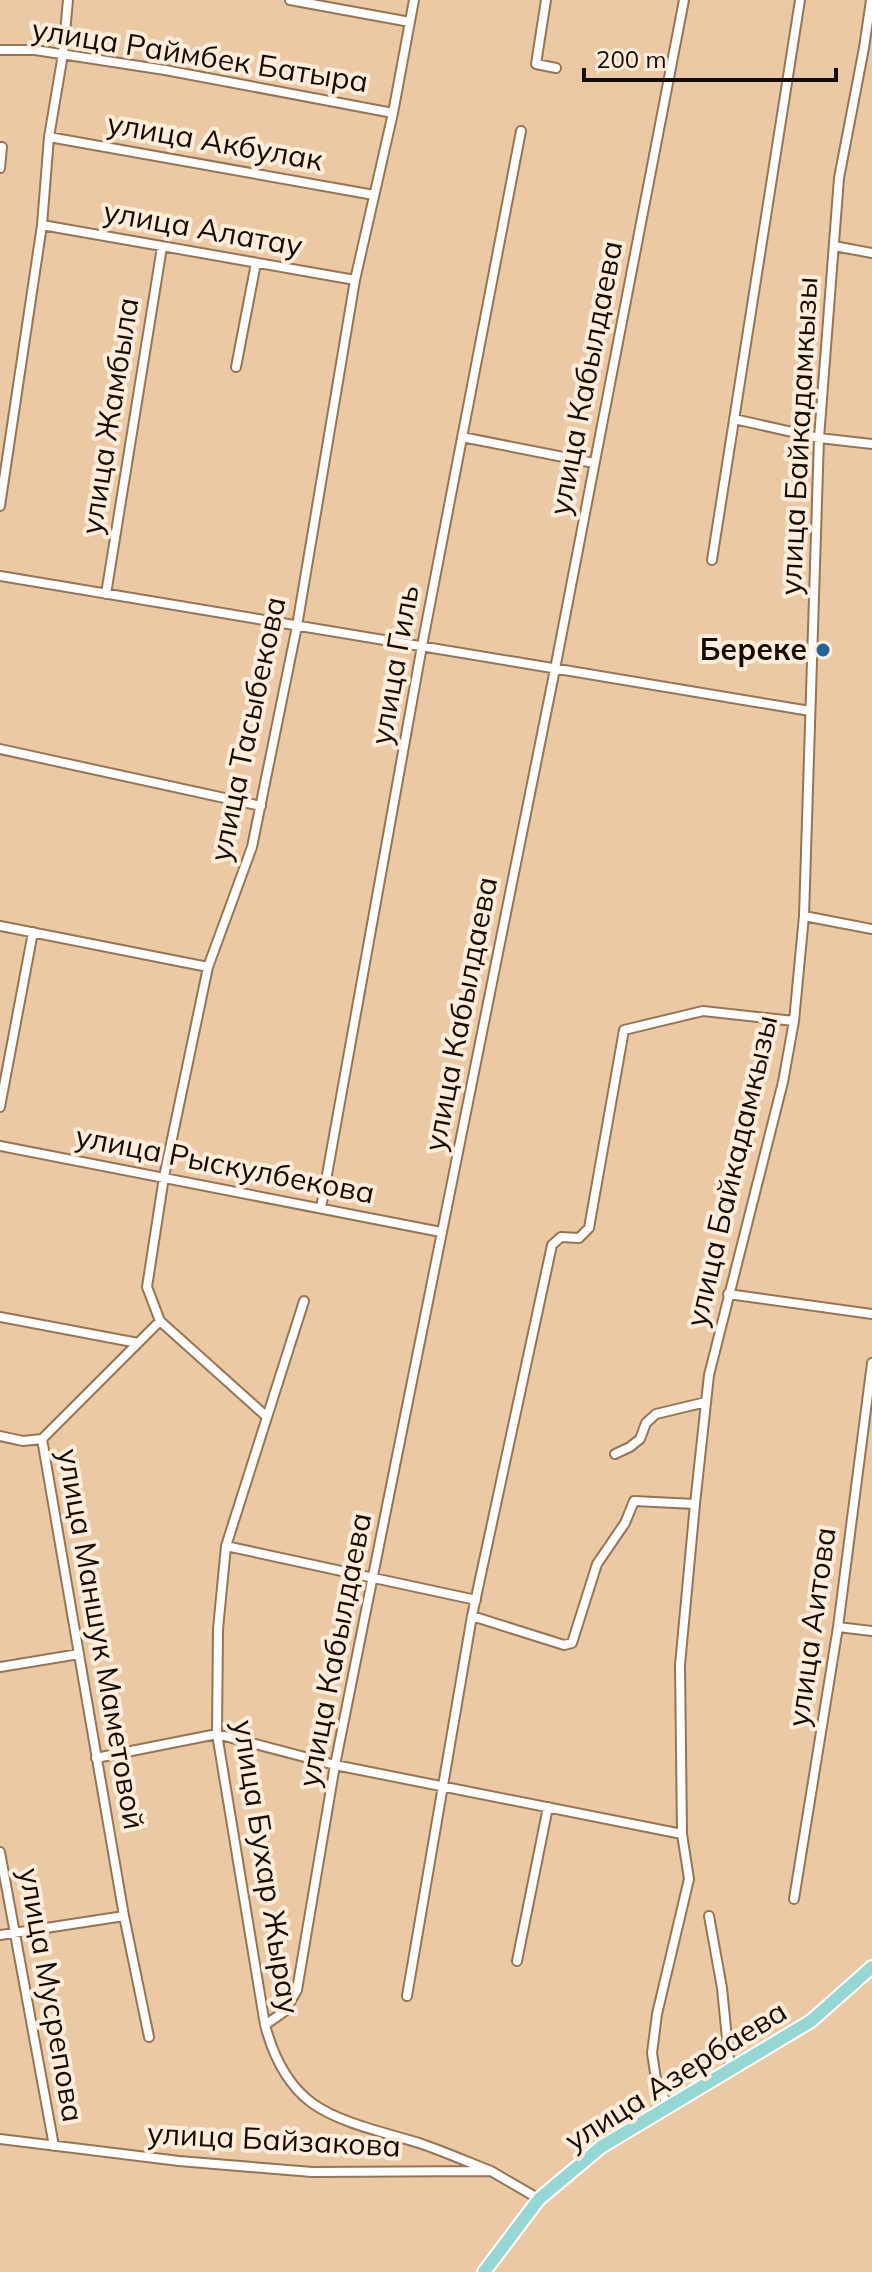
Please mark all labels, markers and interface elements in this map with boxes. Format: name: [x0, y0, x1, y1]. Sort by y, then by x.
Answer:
street label: улица Раймбек Батыра: [29, 10, 371, 100]
scale bar: [584, 32, 836, 82]
text: 200 m: [596, 44, 667, 74]
street label: улица Акбулак: [104, 103, 327, 179]
street label: улица Алатау: [101, 192, 306, 264]
street label: улица Кабылдаева: [540, 237, 630, 518]
street label: улица Байкадамкызы: [771, 276, 825, 596]
street label: улица Жамбыла: [72, 295, 146, 537]
street label: улица Гиль: [361, 582, 427, 748]
street label: улица Тасыбекова: [200, 593, 294, 865]
place label: Береке: [700, 630, 807, 668]
marker: Береке: [814, 641, 832, 659]
street label: улица Кабылдаева: [415, 873, 505, 1154]
street label: улица Байкадамкызы: [677, 1011, 785, 1330]
street label: улица Рыскулбекова: [72, 1116, 378, 1212]
street label: улица Маншук Маметовой: [50, 1446, 154, 1832]
street label: улица Кабылдаева: [289, 1509, 379, 1790]
street label: улица Аитова: [778, 1525, 844, 1729]
street label: улица Бухар Жырау: [225, 1717, 309, 2017]
street label: улица Мусрепова: [11, 1865, 93, 2125]
street label: улица Азербаева: [557, 1992, 794, 2159]
street label: улица Байзакова: [146, 2113, 402, 2165]

